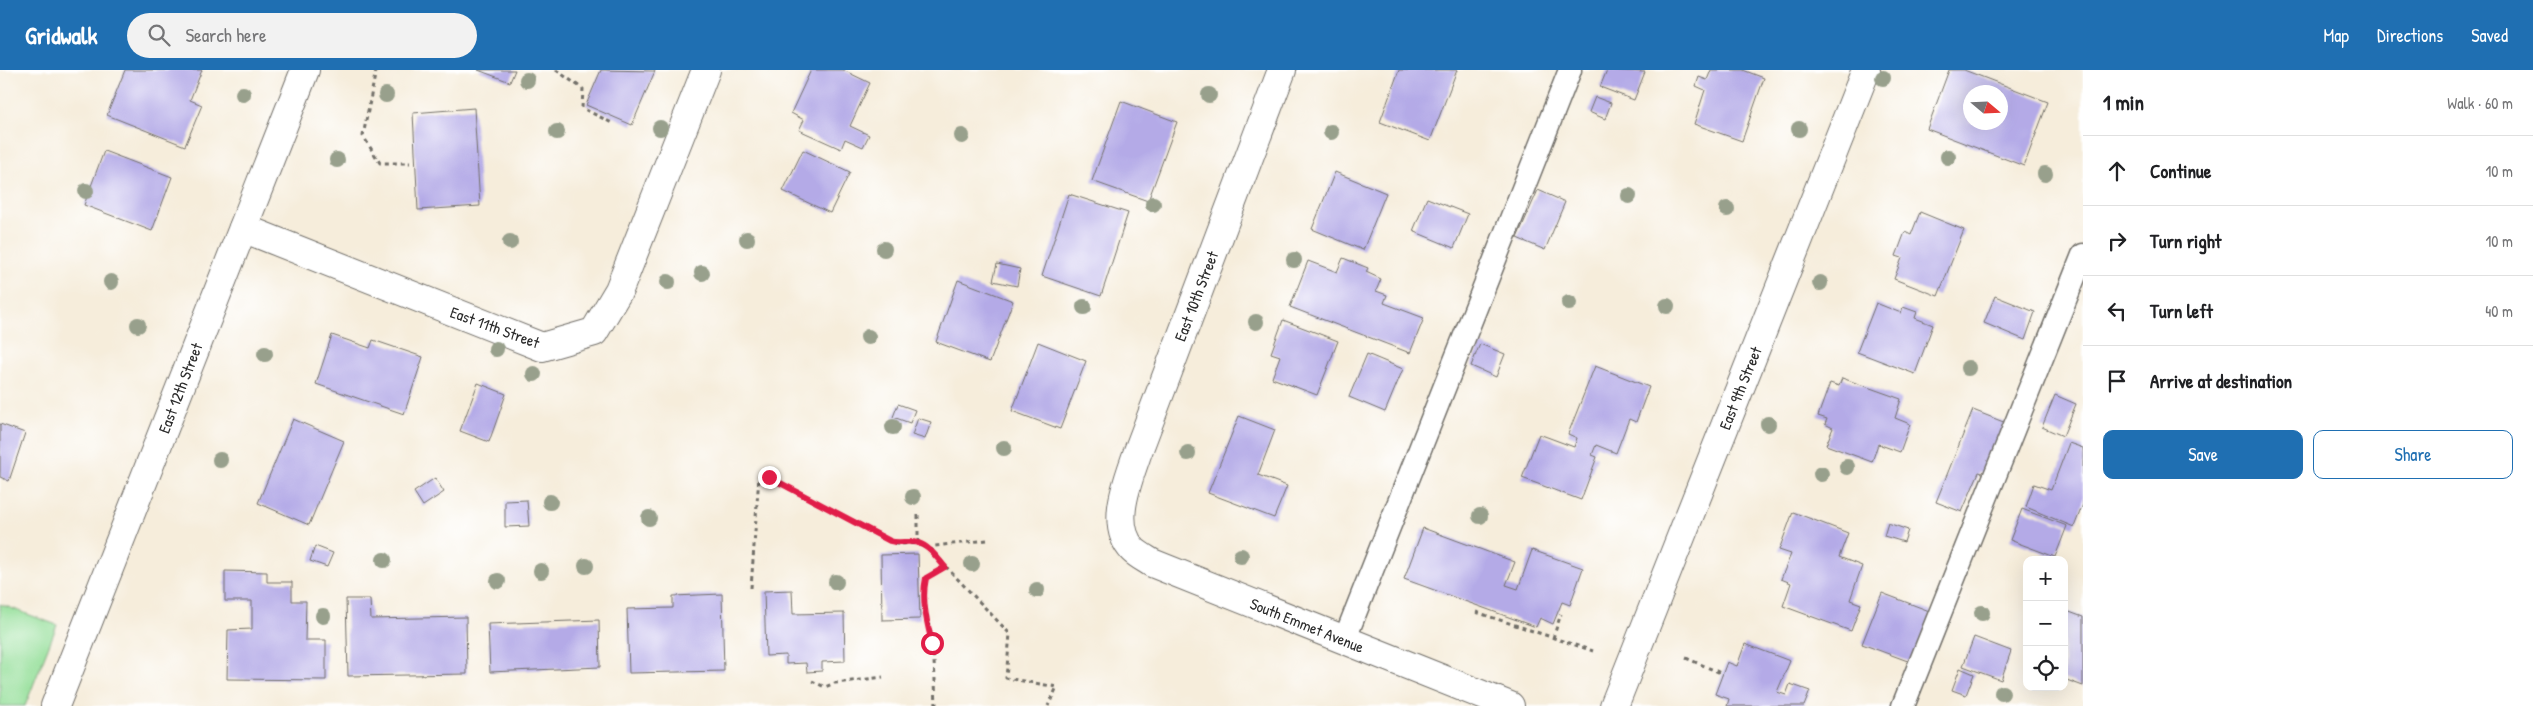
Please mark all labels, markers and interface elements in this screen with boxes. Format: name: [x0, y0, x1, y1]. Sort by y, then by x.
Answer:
search box: [127, 13, 477, 58]
text: Gridwalk: [25, 19, 97, 51]
icon: search: [145, 21, 173, 49]
text: Search here: [185, 22, 267, 48]
text: Map: [2324, 23, 2349, 48]
text: Directions: [2377, 23, 2443, 48]
text: Saved: [2471, 23, 2508, 48]
north arrow: [1963, 85, 2008, 130]
text: 1 min: [2103, 88, 2144, 117]
text: Walk · 60 m: [2447, 92, 2513, 114]
icon: ahead: [2103, 157, 2131, 185]
text: Continue: [2150, 158, 2211, 184]
text: 10 m: [2485, 160, 2513, 182]
icon: right: [2103, 227, 2131, 255]
text: Turn right: [2150, 228, 2221, 254]
text: 10 m: [2485, 230, 2513, 252]
street label: East 10th Street: [1169, 247, 1223, 344]
icon: left: [2103, 297, 2131, 325]
text: Turn left: [2150, 298, 2213, 324]
text: 40 m: [2485, 300, 2513, 322]
street label: East 11th Street: [447, 301, 543, 353]
street label: East 12th Street: [153, 339, 207, 436]
street label: East 9th Street: [1713, 343, 1767, 433]
icon: arrive: [2103, 367, 2131, 395]
text: Arrive at destination: [2150, 368, 2292, 394]
button: Save: [2103, 430, 2303, 479]
button: Share: [2313, 430, 2513, 479]
route end: [758, 466, 781, 489]
map controls: [2023, 556, 2068, 691]
button: +: [2023, 556, 2068, 601]
street label: South Emmet Avenue: [1247, 592, 1368, 658]
button: −: [2023, 601, 2068, 646]
route start: [921, 632, 944, 655]
button: locate: [2023, 646, 2068, 691]

